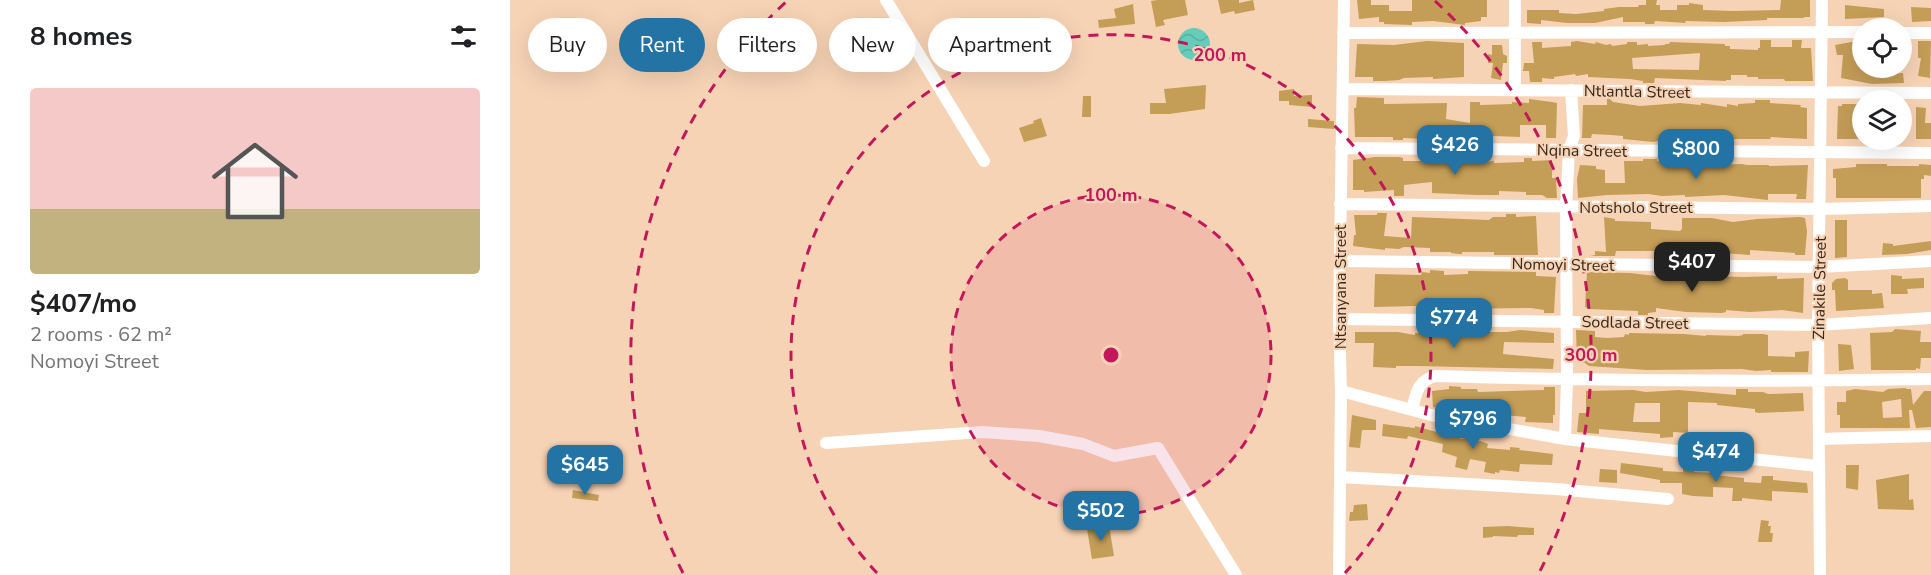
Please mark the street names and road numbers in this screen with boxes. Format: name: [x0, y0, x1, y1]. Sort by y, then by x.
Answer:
street label: Ntlantla Street: [1584, 80, 1691, 104]
street label: Nqina Street: [1537, 139, 1628, 163]
street label: Notsholo Street: [1579, 197, 1693, 219]
street label: Ntsanyana Street: [1330, 224, 1352, 349]
street label: Zinakile Street: [1808, 236, 1832, 340]
street label: Nomoyi Street: [1511, 253, 1615, 277]
street label: Sodlada Street: [1581, 311, 1689, 335]

